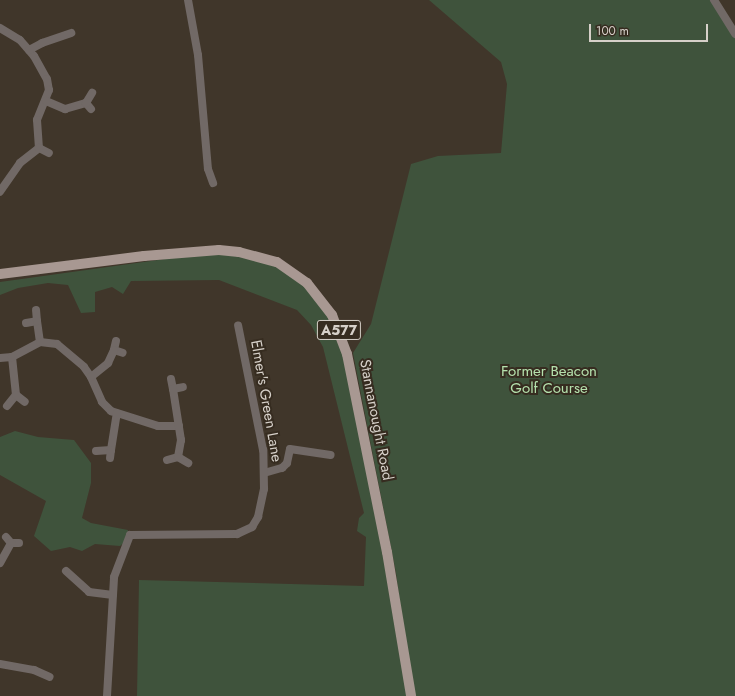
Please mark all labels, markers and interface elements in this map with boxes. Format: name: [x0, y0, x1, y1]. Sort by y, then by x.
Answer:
scale bar: [591, 16, 710, 42]
text: 100 m: [596, 22, 629, 40]
road number: A577: [316, 318, 362, 342]
street label: Elmer's Green Lane: [246, 339, 286, 463]
street label: Stannanought Road: [355, 358, 397, 482]
park label: Former Beacon Golf Course: [501, 362, 597, 397]

